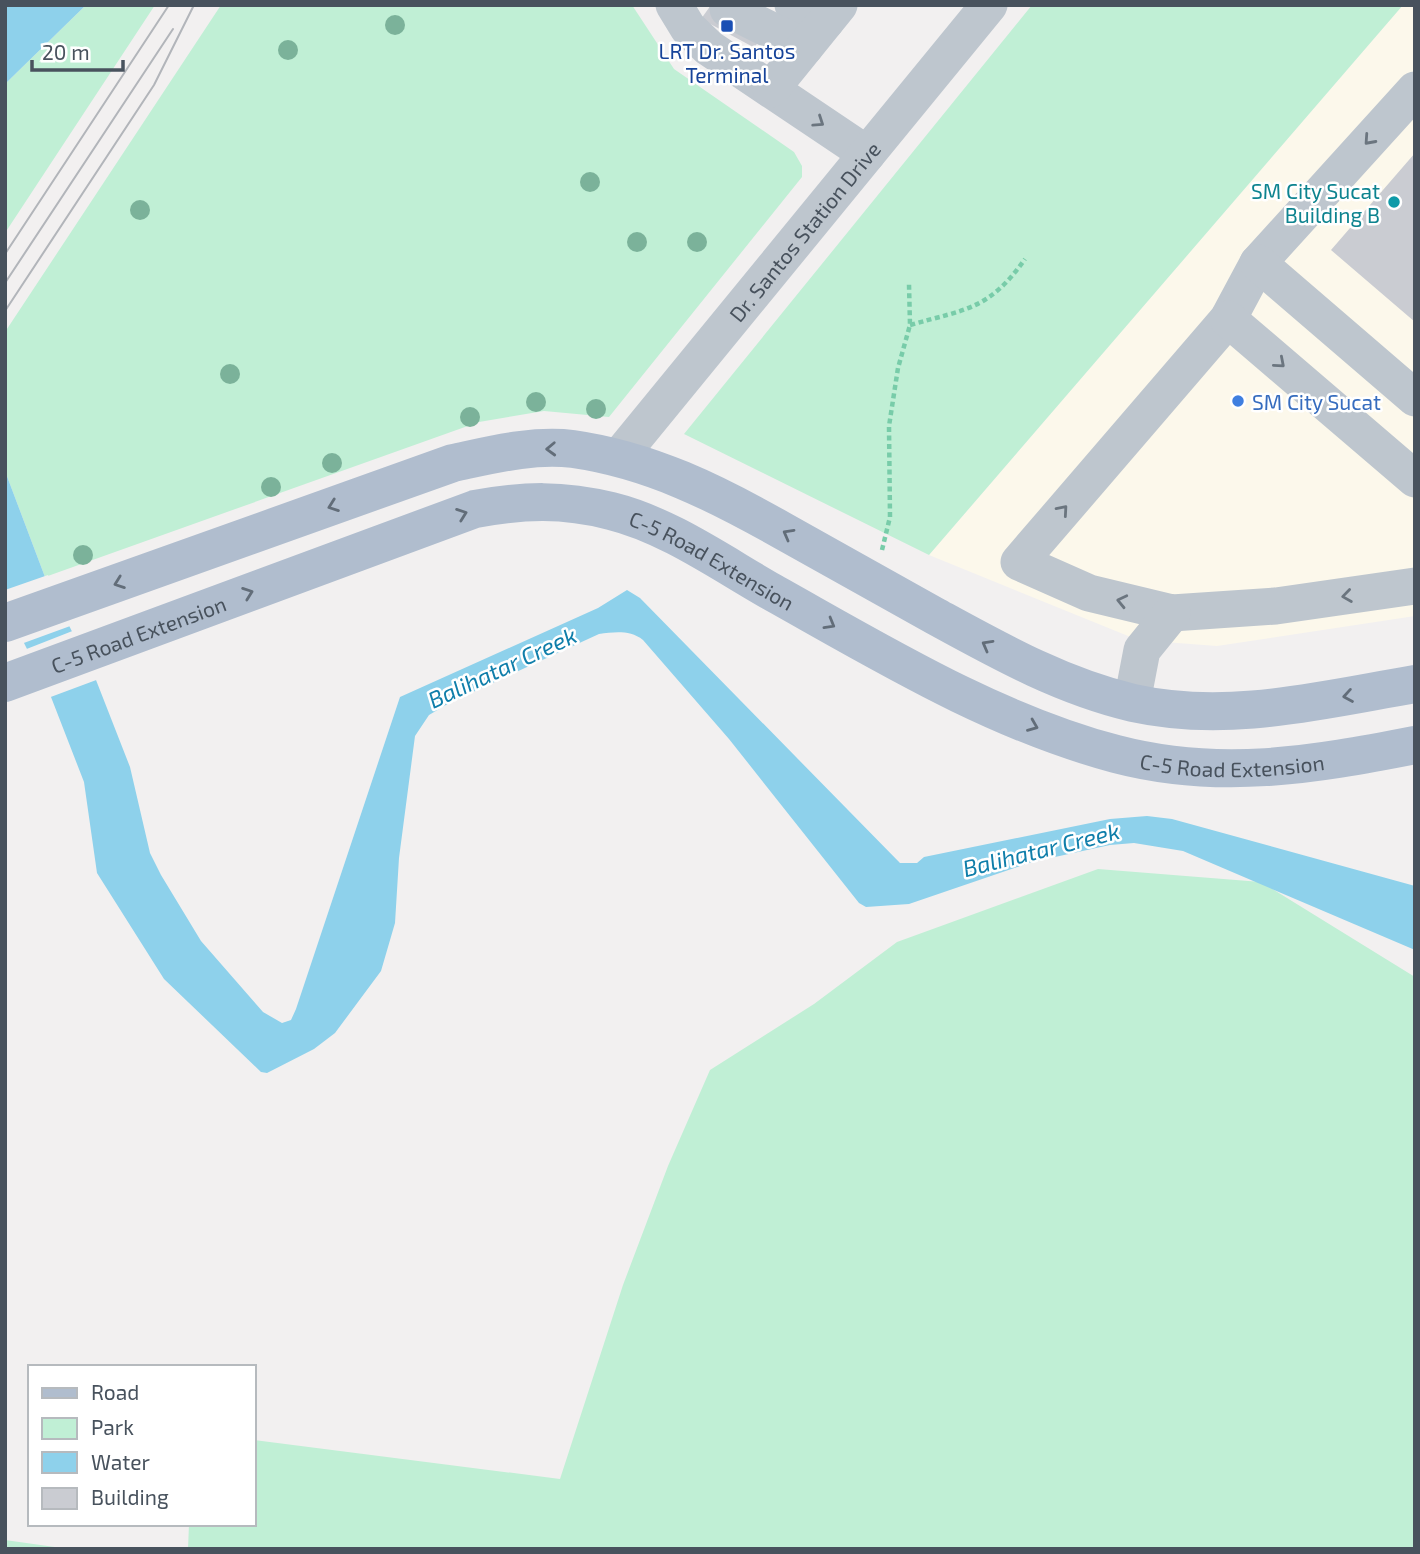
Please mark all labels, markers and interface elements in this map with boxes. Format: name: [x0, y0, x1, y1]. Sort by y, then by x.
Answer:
marker: LRT Dr. Santos Terminal: [719, 18, 735, 34]
scale bar: [32, 28, 122, 72]
place label: LRT Dr. Santos Terminal: [659, 38, 795, 87]
text: 20 m: [42, 39, 90, 64]
one-way arrow: [811, 114, 824, 126]
one-way arrow: [1365, 132, 1377, 145]
street label: Dr. Santos Station Drive: [723, 136, 885, 326]
place label: SM City Sucat Building B: [1251, 178, 1380, 227]
marker: SM City Sucat Building B: [1386, 194, 1402, 210]
one-way arrow: [1271, 355, 1284, 367]
place label: SM City Sucat: [1252, 389, 1381, 414]
marker: SM City Sucat: [1230, 393, 1246, 409]
one-way arrow: [546, 442, 557, 457]
one-way arrow: [327, 498, 339, 512]
street label: C-5 Road Extension: [626, 505, 799, 615]
one-way arrow: [1055, 506, 1067, 519]
one-way arrow: [455, 508, 467, 522]
one-way arrow: [783, 529, 795, 542]
one-way arrow: [113, 575, 125, 589]
one-way arrow: [242, 587, 254, 601]
one-way arrow: [1341, 588, 1353, 603]
street label: C-5 Road Extension: [47, 590, 229, 677]
one-way arrow: [1116, 595, 1128, 609]
one-way arrow: [823, 616, 835, 629]
water label: Balihatar Creek: [423, 620, 581, 714]
one-way arrow: [982, 640, 994, 653]
one-way arrow: [1342, 687, 1354, 702]
one-way arrow: [1027, 717, 1039, 731]
street label: C-5 Road Extension: [1138, 747, 1326, 781]
water label: Balihatar Creek: [960, 816, 1122, 882]
legend: [28, 1365, 256, 1526]
text: Road: [91, 1379, 139, 1404]
text: Park: [91, 1414, 134, 1439]
text: Water: [91, 1449, 150, 1474]
text: Building: [91, 1484, 169, 1509]

